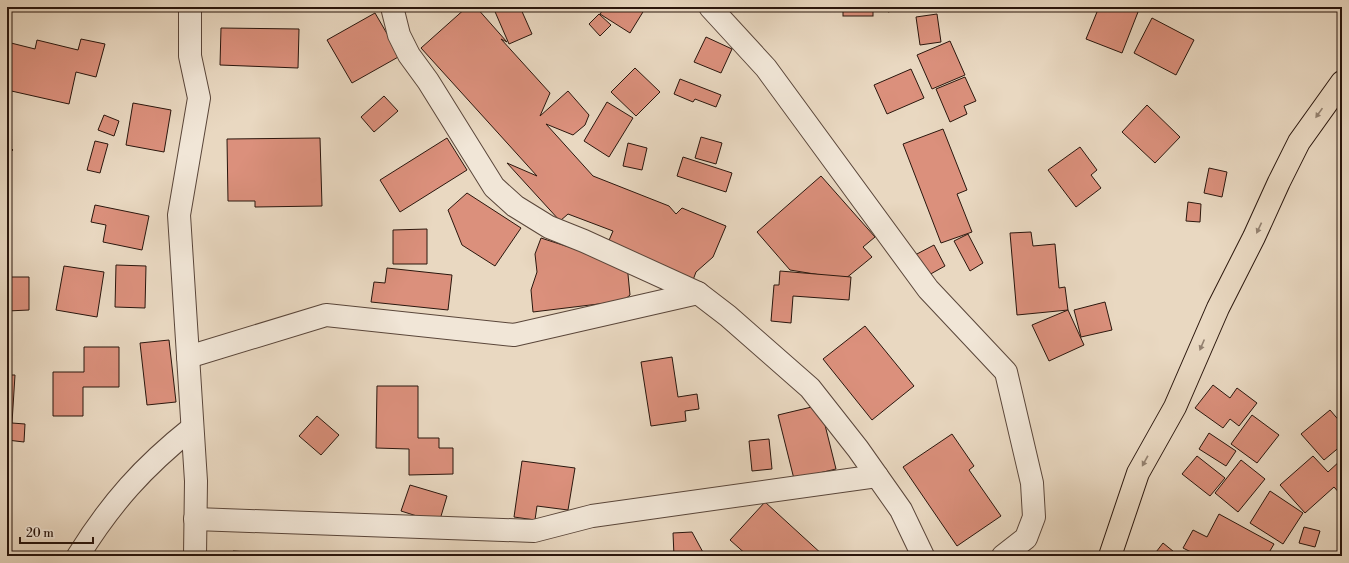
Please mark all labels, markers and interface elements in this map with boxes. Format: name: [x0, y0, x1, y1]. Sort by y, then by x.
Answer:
one-way arrow: [1315, 108, 1323, 119]
one-way arrow: [1255, 222, 1262, 234]
one-way arrow: [1199, 339, 1205, 351]
one-way arrow: [1142, 456, 1148, 467]
scale bar: [20, 519, 93, 545]
text: 20 m: [26, 526, 54, 541]

